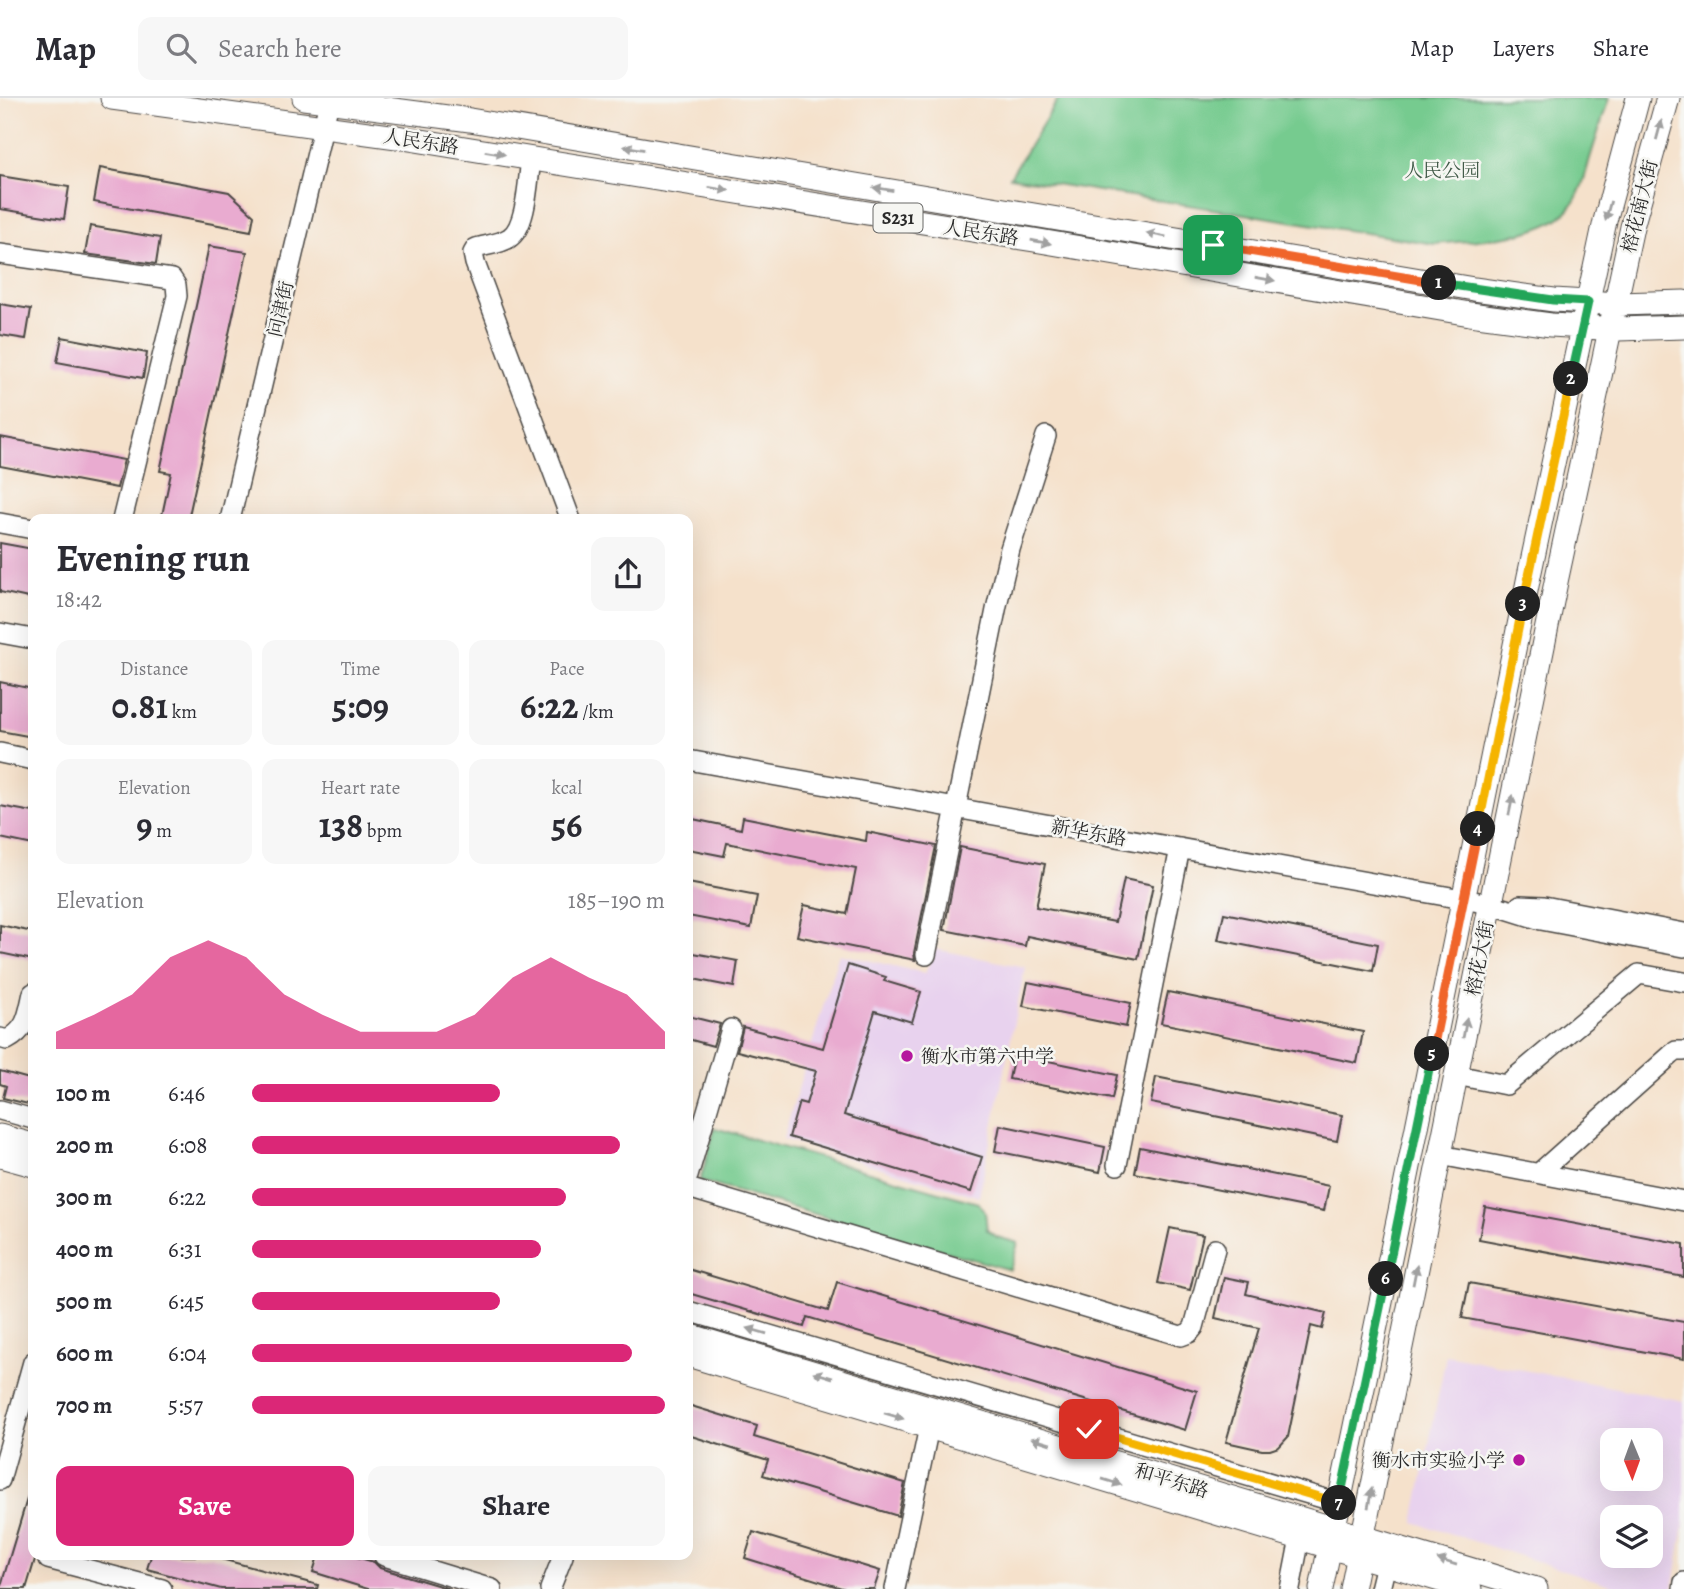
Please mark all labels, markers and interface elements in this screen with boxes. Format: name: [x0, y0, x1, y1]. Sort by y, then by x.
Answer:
search box: [138, 17, 628, 80]
text: Map: [35, 26, 96, 71]
icon: search: [162, 29, 200, 67]
text: Search here: [218, 31, 342, 66]
text: Map: [1410, 32, 1454, 64]
text: Layers: [1492, 32, 1555, 64]
text: Share: [1593, 32, 1649, 64]
one-way arrow: [1654, 119, 1664, 140]
street label: 人民东路: [381, 123, 460, 161]
one-way arrow: [623, 142, 645, 153]
one-way arrow: [484, 148, 506, 159]
street label: 榕花南大街: [1616, 157, 1664, 255]
park label: 人民公园: [1404, 158, 1480, 184]
one-way arrow: [872, 183, 894, 194]
one-way arrow: [709, 184, 731, 195]
one-way arrow: [1602, 200, 1613, 222]
road number: S231: [874, 204, 922, 232]
street label: 人民东路: [941, 214, 1020, 252]
pin: [1183, 215, 1243, 275]
icon: arrive: [1194, 226, 1232, 264]
one-way arrow: [1145, 229, 1167, 240]
one-way arrow: [1030, 236, 1052, 247]
pin: 1: [1422, 266, 1456, 300]
text: 1: [1435, 269, 1442, 295]
one-way arrow: [1254, 274, 1276, 285]
street label: 问津街: [262, 279, 300, 340]
pin: 2: [1554, 362, 1588, 396]
text: 2: [1566, 365, 1575, 391]
text: Evening run: [56, 532, 250, 584]
button: share: [591, 537, 665, 611]
text: 18:42: [56, 584, 102, 615]
pin: 3: [1506, 587, 1540, 622]
text: 3: [1518, 590, 1527, 616]
text: Distance: [120, 656, 188, 682]
text: Time: [341, 656, 380, 682]
text: Pace: [549, 656, 584, 682]
text: 0.81: [111, 682, 168, 730]
text: 5:09: [332, 682, 389, 730]
text: 6:22: [520, 682, 578, 730]
text: km: [168, 699, 197, 725]
text: /km: [578, 699, 614, 725]
text: Elevation: [118, 775, 191, 801]
text: Heart rate: [321, 775, 400, 801]
text: kcal: [552, 775, 582, 801]
one-way arrow: [1505, 794, 1516, 816]
text: 9: [136, 801, 152, 849]
text: 138: [319, 801, 363, 849]
text: 56: [551, 801, 582, 849]
pin: 4: [1460, 812, 1496, 846]
street label: 新华东路: [1049, 814, 1129, 852]
text: 4: [1473, 815, 1482, 841]
text: m: [152, 818, 172, 844]
text: bpm: [363, 818, 402, 844]
text: Elevation: [56, 885, 144, 916]
text: 185–190 m: [568, 885, 665, 916]
street label: 榕花大街: [1460, 918, 1500, 998]
one-way arrow: [1460, 1017, 1471, 1039]
pin: 5: [1414, 1037, 1450, 1072]
text: 5: [1427, 1040, 1436, 1066]
place label: 衡水市第六中学: [921, 1044, 1054, 1070]
marker: 衡水市第六中学: [899, 1048, 915, 1064]
text: 100 m: [56, 1078, 111, 1109]
text: 6:46: [168, 1078, 205, 1109]
text: 200 m: [56, 1130, 114, 1161]
text: 6:08: [168, 1130, 208, 1161]
text: 300 m: [56, 1182, 112, 1213]
text: 6:22: [168, 1182, 206, 1213]
text: 400 m: [56, 1234, 113, 1265]
text: 6:31: [168, 1234, 202, 1265]
pin: 6: [1368, 1262, 1404, 1296]
one-way arrow: [1410, 1264, 1421, 1286]
text: 6: [1381, 1265, 1390, 1291]
text: 500 m: [56, 1286, 112, 1317]
text: 6:45: [168, 1286, 204, 1317]
one-way arrow: [745, 1325, 767, 1336]
text: 600 m: [56, 1338, 113, 1369]
text: 6:04: [168, 1338, 207, 1369]
one-way arrow: [813, 1370, 834, 1380]
text: 700 m: [56, 1390, 112, 1421]
text: 5:57: [168, 1390, 203, 1421]
pin: [1059, 1399, 1119, 1459]
icon: check: [1070, 1410, 1108, 1448]
one-way arrow: [884, 1412, 905, 1422]
north arrow: [1600, 1428, 1662, 1491]
map controls: [1600, 1428, 1663, 1568]
one-way arrow: [1031, 1435, 1052, 1445]
place label: 衡水市实验小学: [1372, 1448, 1505, 1474]
marker: 衡水市实验小学: [1511, 1452, 1527, 1468]
street label: 和平东路: [1132, 1457, 1212, 1505]
button: Save: [56, 1466, 354, 1546]
button: Share: [368, 1466, 665, 1546]
one-way arrow: [1102, 1477, 1123, 1487]
pin: 7: [1322, 1486, 1356, 1520]
one-way arrow: [1365, 1487, 1376, 1509]
text: 7: [1334, 1489, 1343, 1515]
button: layers: [1600, 1505, 1663, 1568]
one-way arrow: [1436, 1557, 1457, 1567]

